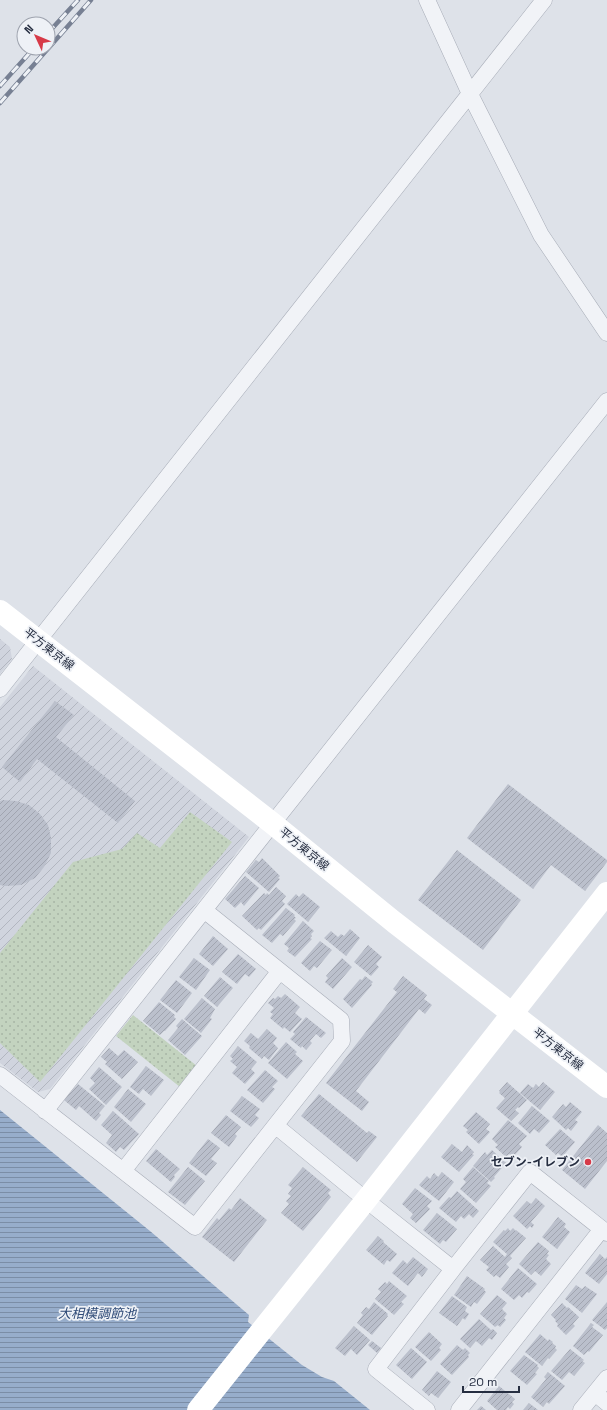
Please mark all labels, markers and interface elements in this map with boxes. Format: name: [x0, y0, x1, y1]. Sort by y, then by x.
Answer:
north arrow: [16, 16, 56, 56]
text: N: [21, 22, 36, 37]
street label: 平方東京線: [20, 624, 78, 674]
street label: 平方東京線: [276, 824, 332, 874]
street label: 平方東京線: [529, 1024, 587, 1074]
place label: セブン-イレブン: [491, 1154, 580, 1170]
marker: セブン-イレブン: [583, 1157, 593, 1167]
water label: 大相模調節池: [58, 1305, 138, 1322]
scale bar: [463, 1368, 519, 1394]
text: 20 m: [469, 1374, 497, 1390]

